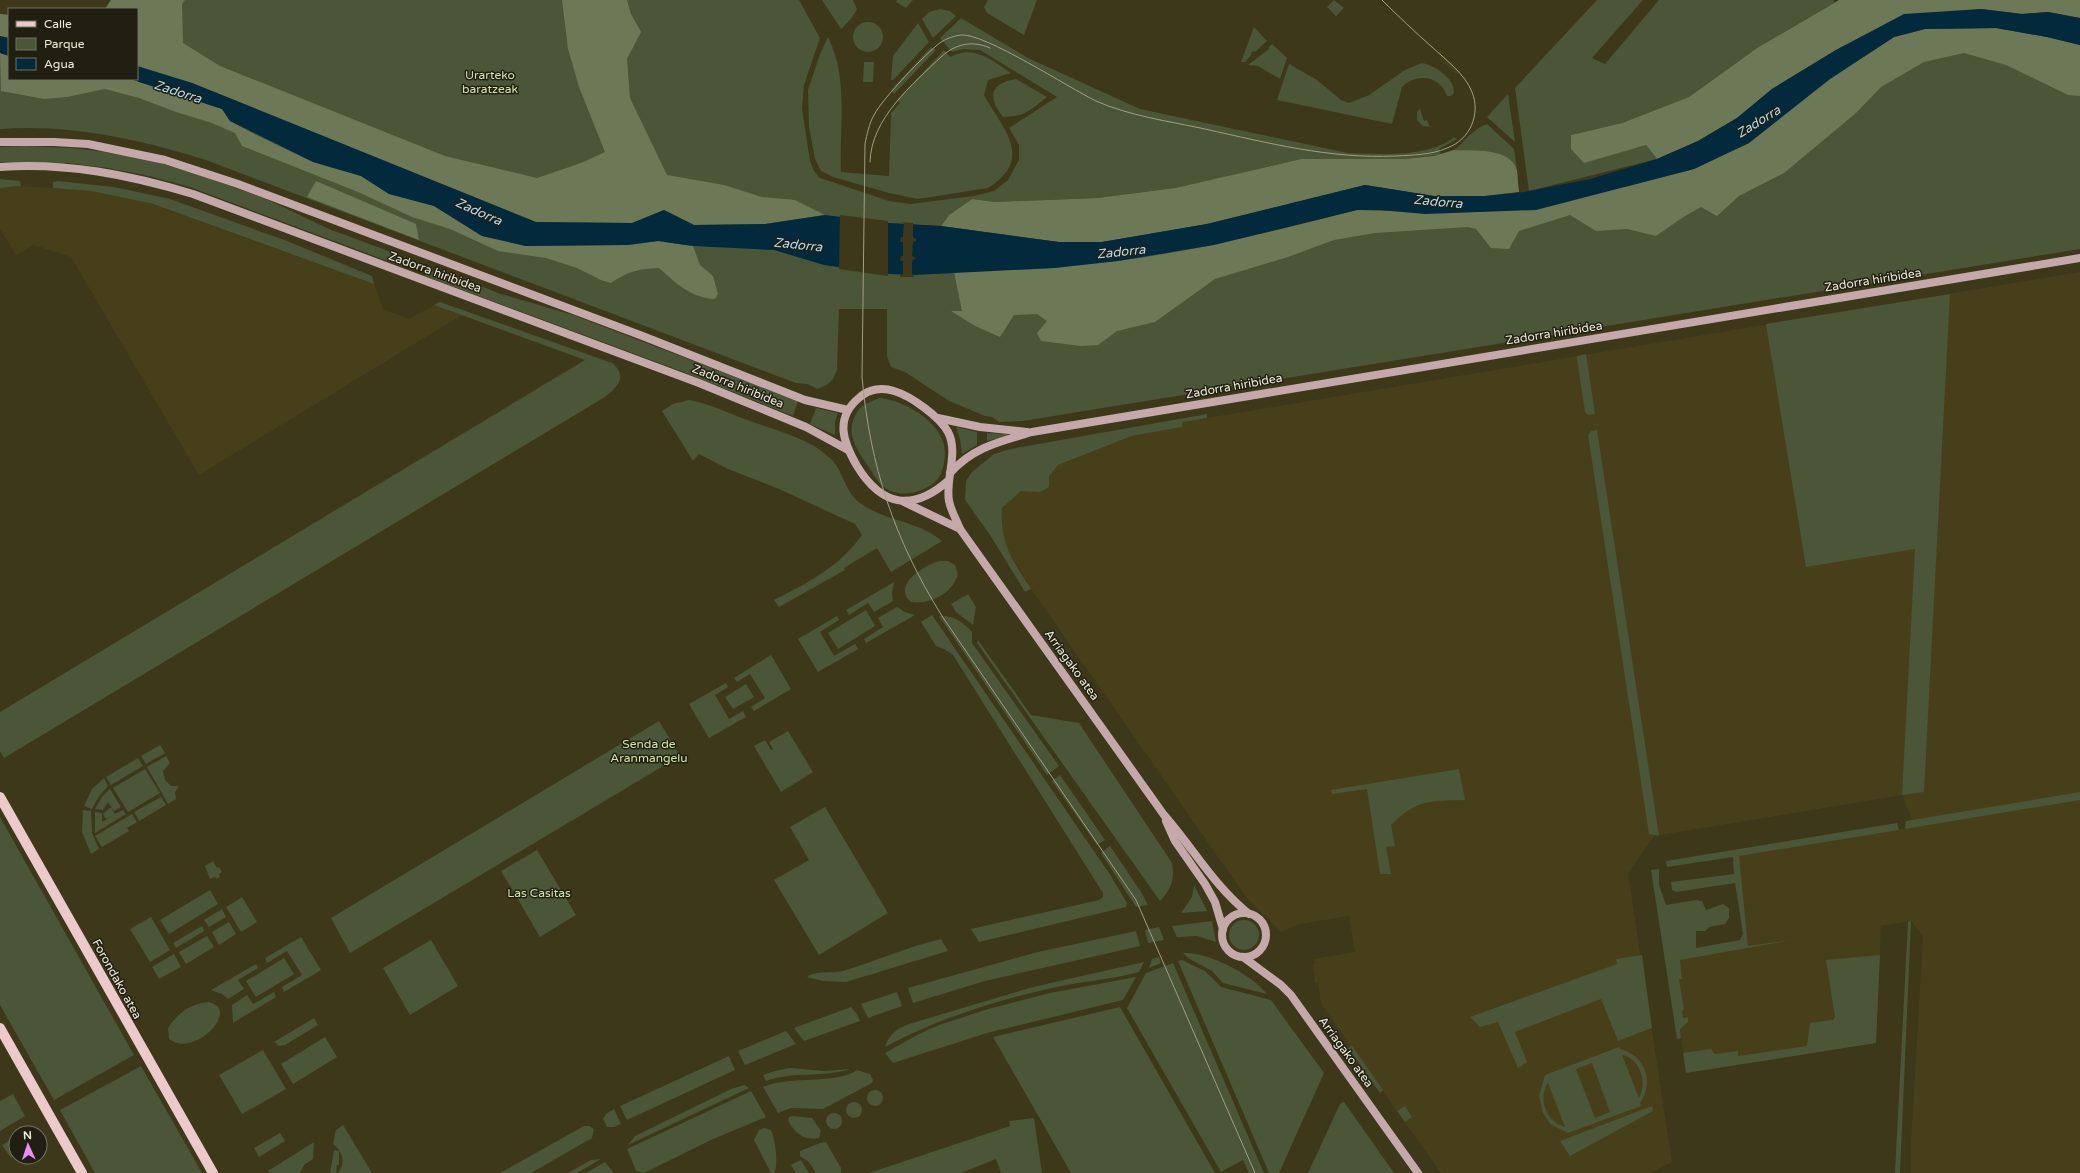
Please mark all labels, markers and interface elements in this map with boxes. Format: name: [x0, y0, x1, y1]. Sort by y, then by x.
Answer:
legend: [8, 8, 138, 80]
text: Calle: [44, 17, 72, 31]
text: Parque: [44, 37, 85, 51]
text: Agua: [44, 57, 74, 71]
park label: Urarteko baratzeak: [462, 68, 519, 96]
water label: Zadorra: [152, 77, 204, 107]
water label: Zadorra: [1734, 102, 1784, 142]
water label: Zadorra: [1413, 192, 1464, 212]
water label: Zadorra: [453, 195, 505, 229]
water label: Zadorra: [773, 234, 824, 256]
water label: Zadorra: [1096, 241, 1147, 263]
street label: Zadorra hiribidea: [387, 249, 483, 295]
street label: Zadorra hiribidea: [1824, 265, 1922, 295]
street label: Zadorra hiribidea: [1505, 318, 1603, 348]
street label: Zadorra hiribidea: [690, 361, 786, 411]
street label: Zadorra hiribidea: [1185, 371, 1283, 401]
street label: Arriagako atea: [1042, 627, 1102, 703]
park label: Senda de Aranmangelu: [610, 737, 688, 765]
park label: Las Casitas: [507, 886, 571, 900]
street label: Forondako atea: [89, 937, 145, 1021]
street label: Arriagako atea: [1316, 1014, 1376, 1090]
north arrow: [8, 1125, 48, 1165]
text: N: [23, 1129, 32, 1142]

